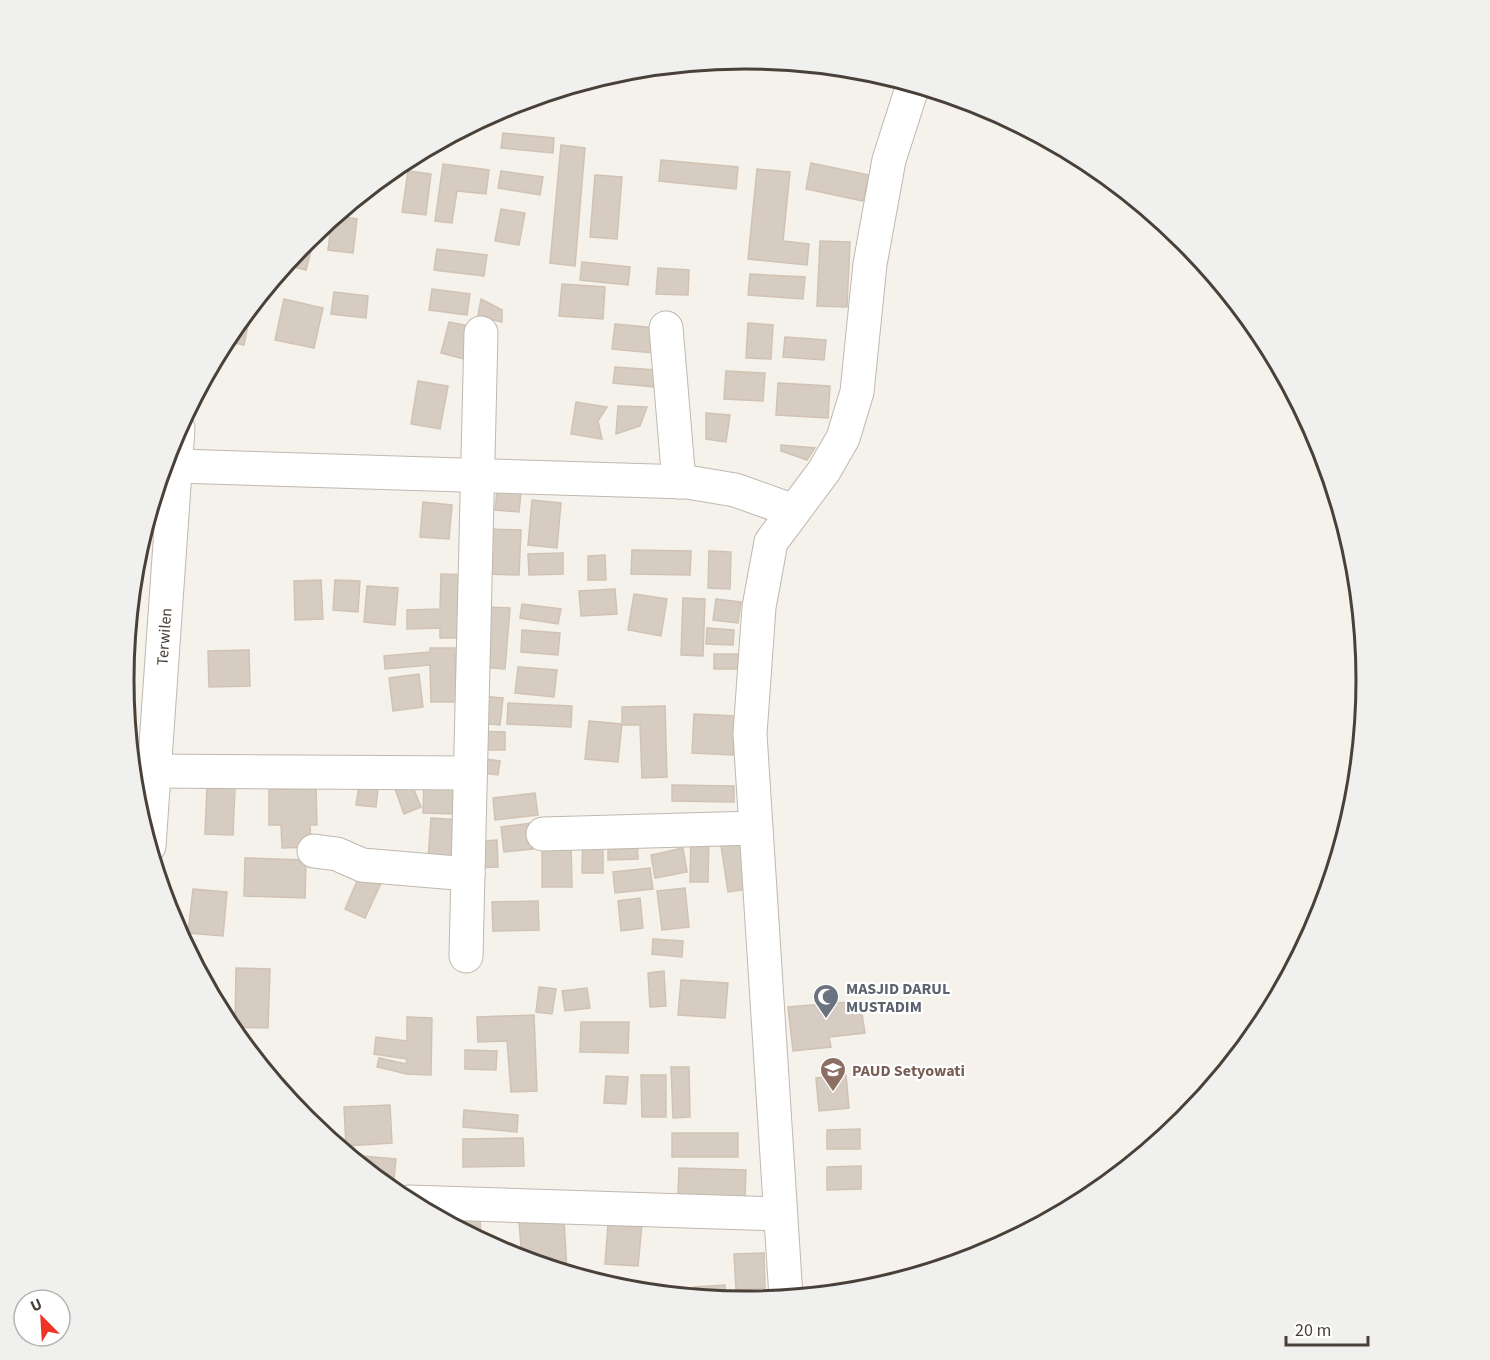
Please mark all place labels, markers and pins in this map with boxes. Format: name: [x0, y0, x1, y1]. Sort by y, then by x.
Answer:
place label: MASJID DARUL MUSTADIM: [846, 978, 950, 1018]
mosque icon: MASJID DARUL MUSTADIM: [811, 982, 841, 1020]
school or university icon: PAUD Setyowati: [818, 1055, 848, 1093]
place label: PAUD Setyowati: [852, 1060, 965, 1082]

